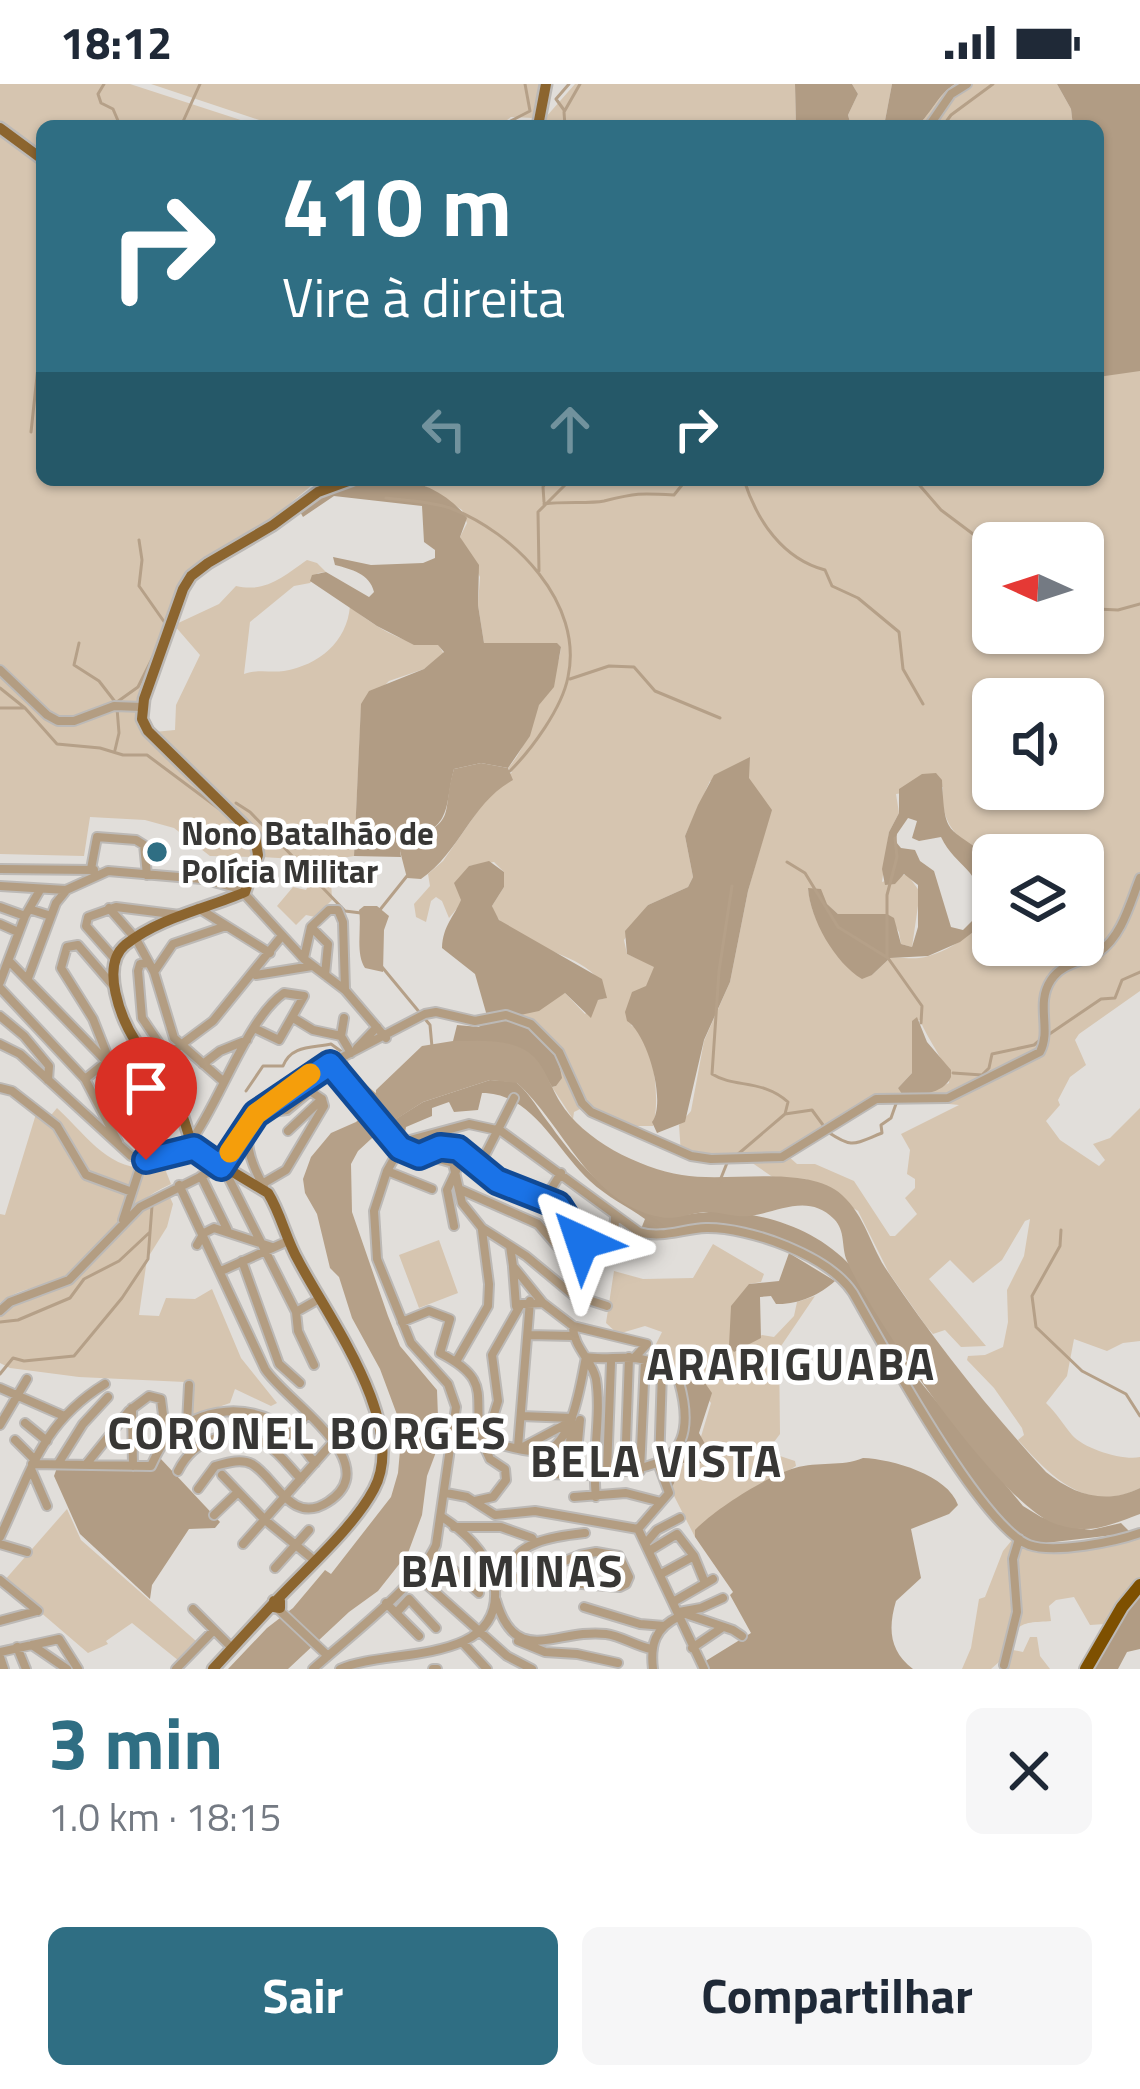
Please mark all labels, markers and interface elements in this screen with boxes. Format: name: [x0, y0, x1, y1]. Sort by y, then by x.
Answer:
text: 18:12: [60, 8, 172, 76]
text: 410 m: [282, 141, 512, 269]
icon: right: [84, 168, 240, 324]
text: Vire à direita: [282, 256, 565, 338]
icon: left: [411, 396, 477, 462]
icon: ahead: [537, 396, 603, 462]
icon: right: [663, 396, 729, 462]
north arrow: [972, 522, 1104, 654]
map controls: [972, 522, 1104, 966]
button: sound: [972, 678, 1104, 810]
place label: Nono Batalhão de Polícia Militar: [181, 808, 434, 896]
button: layers: [972, 834, 1104, 966]
marker: Nono Batalhão de Polícia Militar: [144, 839, 170, 865]
pin: [95, 1037, 197, 1160]
icon: arrive: [113, 1055, 179, 1121]
position arrow: [519, 1179, 645, 1305]
district label: ARARIGUABA: [647, 1329, 937, 1397]
district label: CORONEL BORGES: [107, 1398, 509, 1466]
district label: BELA VISTA: [530, 1426, 784, 1494]
district label: BAIMINAS: [401, 1536, 625, 1604]
text: 3 min: [48, 1687, 223, 1797]
button: close: [966, 1708, 1092, 1834]
text: 1.0 km · 18:15: [48, 1787, 281, 1846]
button: Sair: [48, 1927, 558, 2065]
button: Compartilhar: [582, 1927, 1092, 2065]

